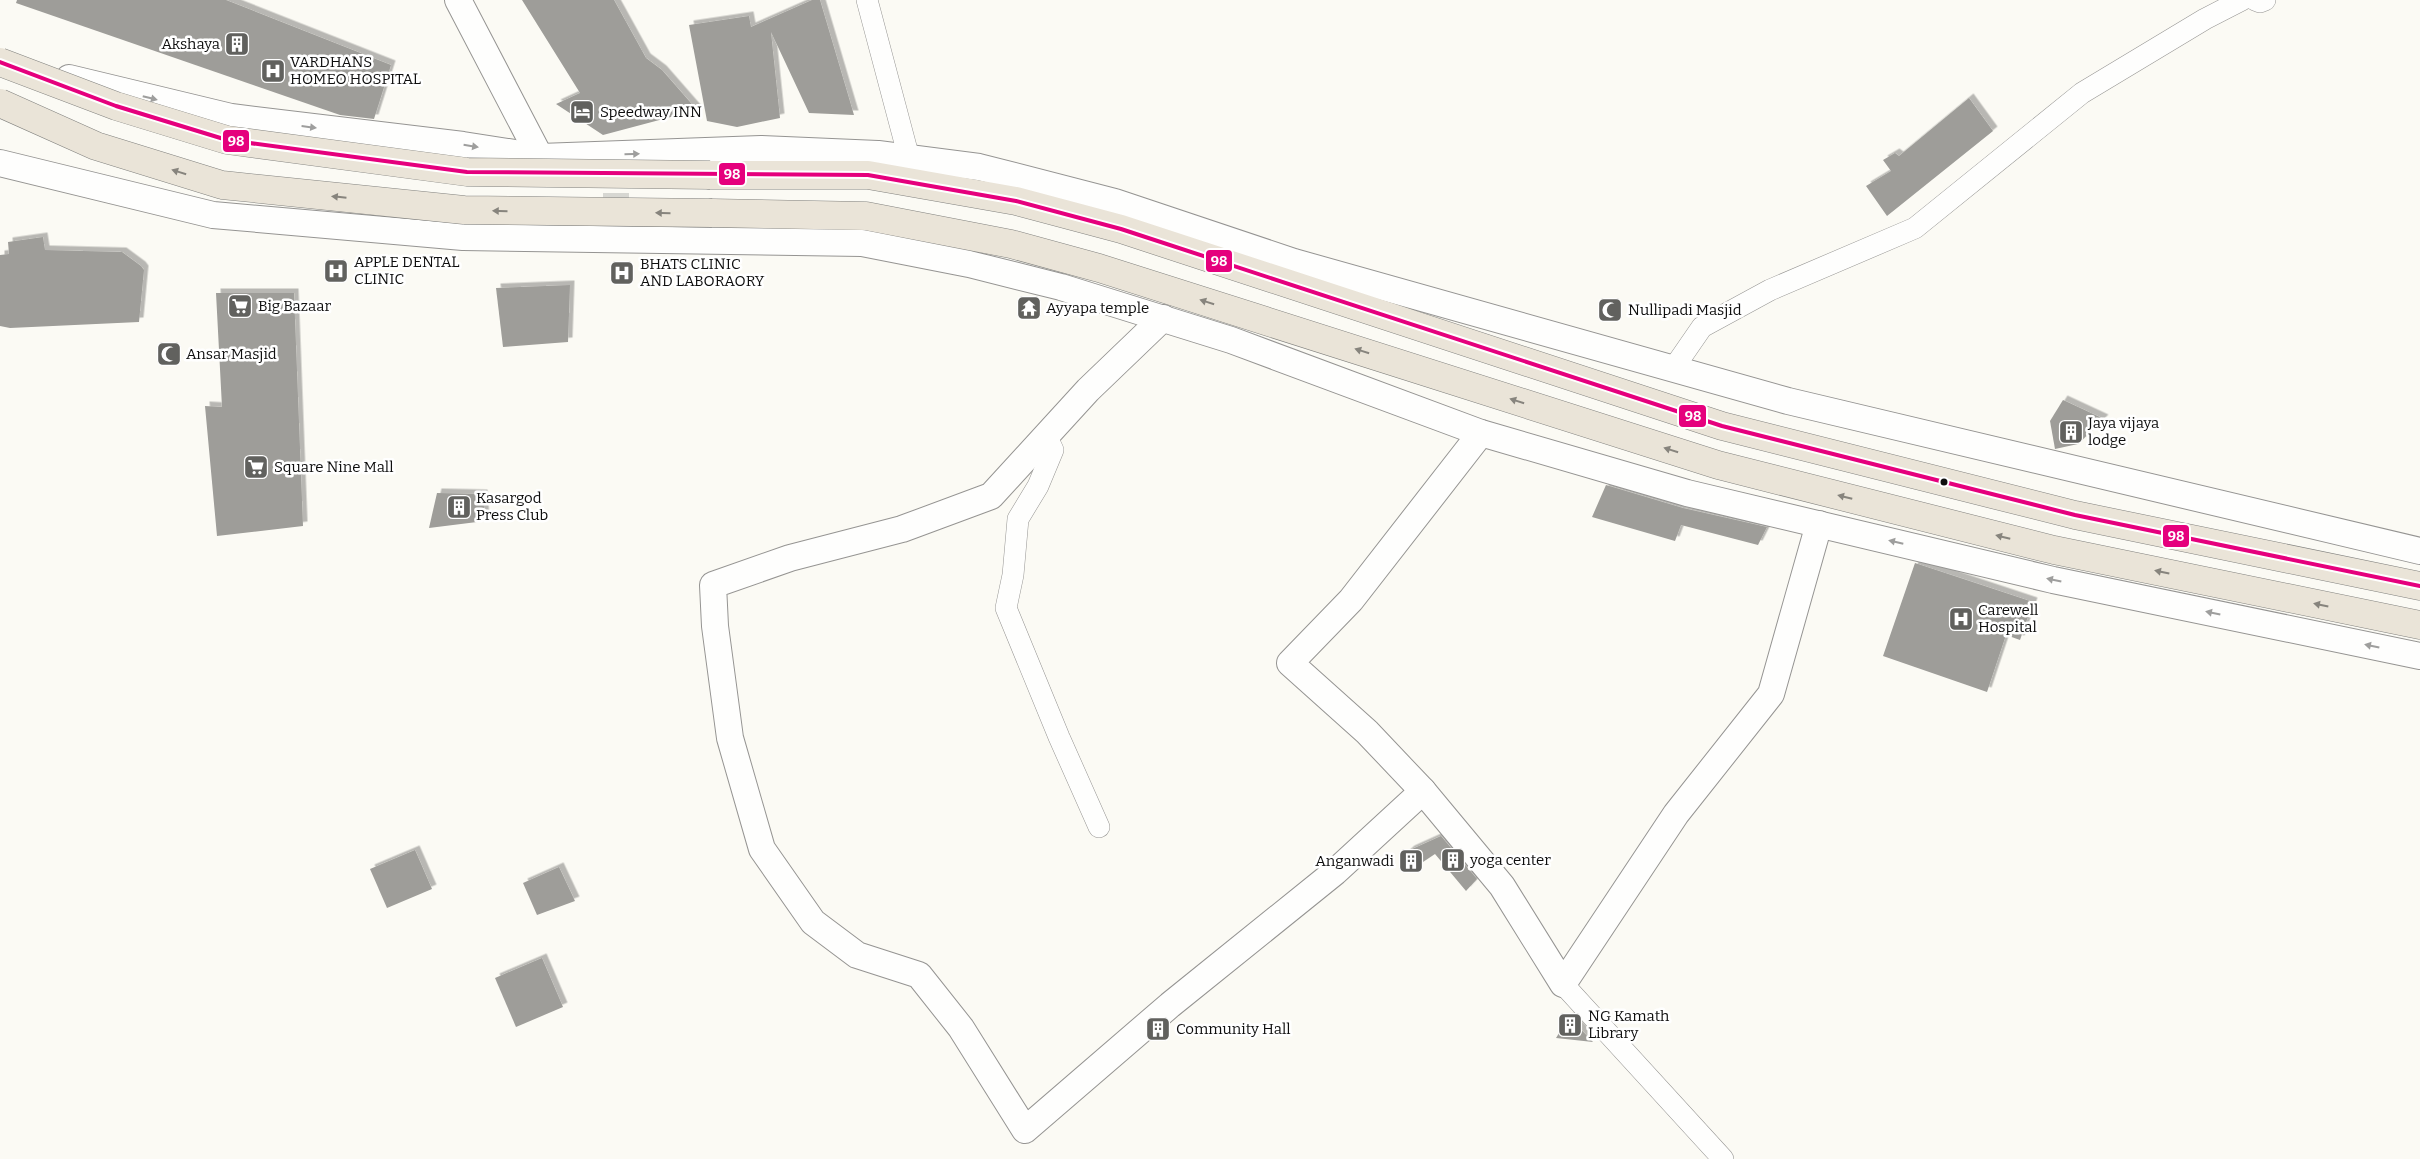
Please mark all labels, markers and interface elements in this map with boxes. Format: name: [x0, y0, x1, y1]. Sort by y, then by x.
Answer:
building icon: Akshaya: [224, 31, 250, 57]
place label: Akshaya: [161, 35, 220, 53]
place label: VARDHANS HOMEO HOSPITAL: [290, 53, 421, 88]
hospital icon: VARDHANS HOMEO HOSPITAL: [260, 58, 286, 84]
one-way arrow: [142, 94, 157, 102]
hotel icon: Speedway INN: [569, 99, 595, 125]
place label: Speedway INN: [600, 103, 702, 121]
one-way arrow: [302, 123, 318, 131]
line badge: 98: [222, 129, 250, 153]
text: 98: [228, 133, 244, 150]
one-way arrow: [463, 142, 479, 150]
one-way arrow: [624, 149, 640, 157]
line badge: 98: [718, 162, 746, 186]
text: 98: [724, 166, 740, 183]
one-way arrow: [171, 167, 186, 175]
one-way arrow: [330, 193, 346, 201]
one-way arrow: [492, 207, 508, 215]
one-way arrow: [655, 208, 671, 216]
line badge: 98: [1205, 249, 1233, 273]
place label: APPLE DENTAL CLINIC: [354, 253, 460, 288]
text: 98: [1211, 253, 1227, 270]
place label: BHATS CLINIC AND LABORAORY: [640, 255, 765, 290]
hospital icon: APPLE DENTAL CLINIC: [323, 258, 349, 284]
hospital icon: BHATS CLINIC AND LABORAORY: [609, 260, 635, 286]
supermarket icon: Big Bazaar: [227, 293, 253, 319]
temple icon: Ayyapa temple: [1016, 295, 1042, 321]
place label: Big Bazaar: [258, 297, 331, 315]
mosque icon: Nullipadi Masjid: [1597, 297, 1623, 323]
one-way arrow: [1199, 298, 1214, 305]
place label: Ayyapa temple: [1046, 299, 1149, 317]
place label: Nullipadi Masjid: [1628, 301, 1742, 319]
mosque icon: Ansar Masjid: [156, 341, 182, 367]
place label: Ansar Masjid: [186, 345, 277, 363]
one-way arrow: [1354, 347, 1369, 355]
one-way arrow: [1509, 396, 1524, 404]
line badge: 98: [1678, 404, 1707, 428]
text: 98: [1685, 408, 1701, 425]
place label: Jaya vijaya lodge: [2087, 414, 2159, 449]
building icon: Jaya vijaya lodge: [2058, 419, 2084, 445]
one-way arrow: [1664, 446, 1679, 453]
supermarket icon: Square Nine Mall: [243, 454, 269, 480]
place label: Square Nine Mall: [274, 458, 393, 476]
unlabelled marker: [1939, 477, 1949, 487]
place label: Kasargod Press Club: [476, 489, 548, 524]
one-way arrow: [1838, 493, 1853, 501]
building icon: Kasargod Press Club: [446, 494, 472, 520]
line badge: 98: [2162, 524, 2190, 548]
text: 98: [2168, 528, 2184, 545]
one-way arrow: [1995, 533, 2010, 541]
one-way arrow: [1888, 538, 1903, 546]
one-way arrow: [2153, 568, 2169, 576]
one-way arrow: [2047, 576, 2062, 584]
place label: Carewell Hospital: [1978, 601, 2038, 636]
one-way arrow: [2313, 601, 2328, 609]
hospital icon: Carewell Hospital: [1948, 606, 1974, 632]
one-way arrow: [2206, 609, 2221, 617]
one-way arrow: [2365, 642, 2380, 650]
building icon: yoga center: [1440, 847, 1466, 873]
building icon: Anganwadi: [1398, 848, 1424, 874]
place label: yoga center: [1469, 851, 1551, 869]
place label: Anganwadi: [1315, 852, 1395, 870]
place label: NG Kamath Library: [1588, 1007, 1670, 1042]
building icon: NG Kamath Library: [1557, 1012, 1583, 1038]
building icon: Community Hall: [1145, 1016, 1171, 1042]
place label: Community Hall: [1176, 1020, 1291, 1038]

